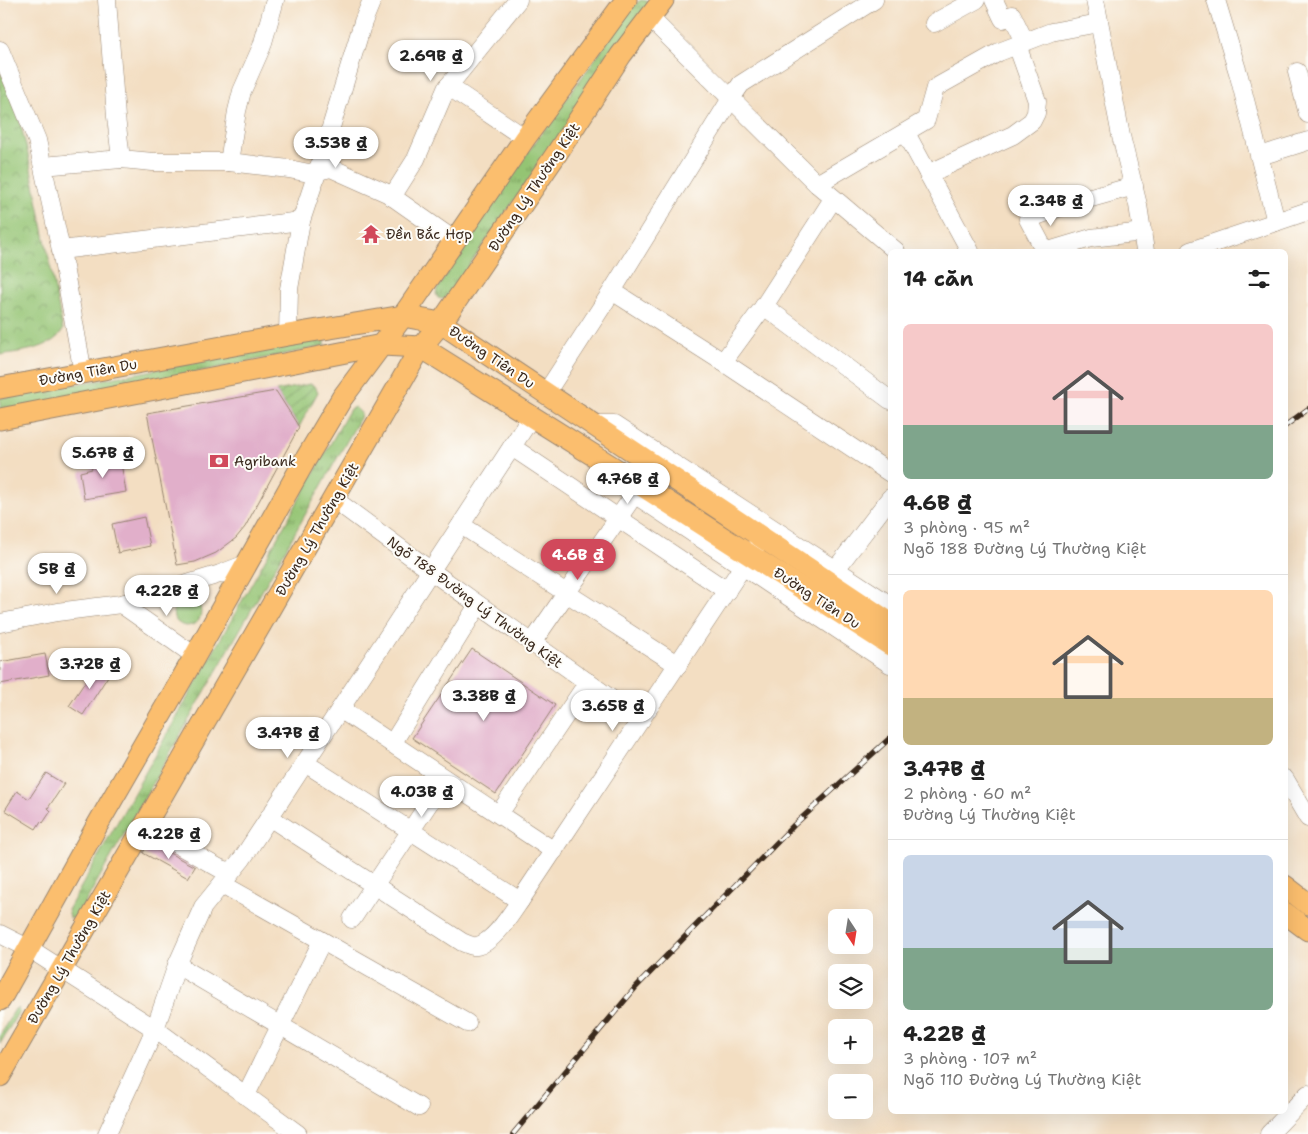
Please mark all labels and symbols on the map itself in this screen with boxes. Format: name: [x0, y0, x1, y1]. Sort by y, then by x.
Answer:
pin: 2.69B ₫: [385, 39, 477, 82]
street label: Đường Lý Thường Kiệt: [484, 119, 584, 255]
pin: 3.53B ₫: [290, 126, 382, 169]
pin: 2.34B ₫: [1005, 184, 1097, 227]
temple icon: Đền Bắc Hợp: [360, 223, 382, 245]
place label: Đền Bắc Hợp: [386, 225, 472, 243]
street label: Đường Tiên Du: [446, 322, 538, 392]
street label: Đường Tiên Du: [37, 355, 139, 389]
pin: 5.67B ₫: [57, 436, 149, 479]
bank icon: Agribank: [208, 450, 230, 472]
place label: Agribank: [234, 452, 296, 470]
street label: Đường Lý Thường Kiệt: [271, 459, 363, 599]
pin: 4.76B ₫: [582, 462, 674, 505]
street label: Ngõ 188 Đường Lý Thường Kiệt: [384, 532, 566, 672]
pin: 4.6B ₫: [537, 538, 619, 581]
pin: 5B ₫: [27, 552, 87, 595]
street label: Đường Tiên Du: [770, 563, 864, 633]
pin: 4.22B ₫: [121, 574, 213, 617]
pin: 3.72B ₫: [44, 648, 136, 690]
pin: 3.38B ₫: [438, 680, 530, 722]
pin: 3.65B ₫: [567, 690, 659, 732]
pin: 3.47B ₫: [242, 716, 334, 759]
pin: 4.03B ₫: [376, 776, 468, 818]
pin: 4.22B ₫: [123, 818, 215, 860]
street label: Đường Lý Thường Kiệt: [23, 887, 115, 1027]
north arrow: [828, 909, 872, 954]

